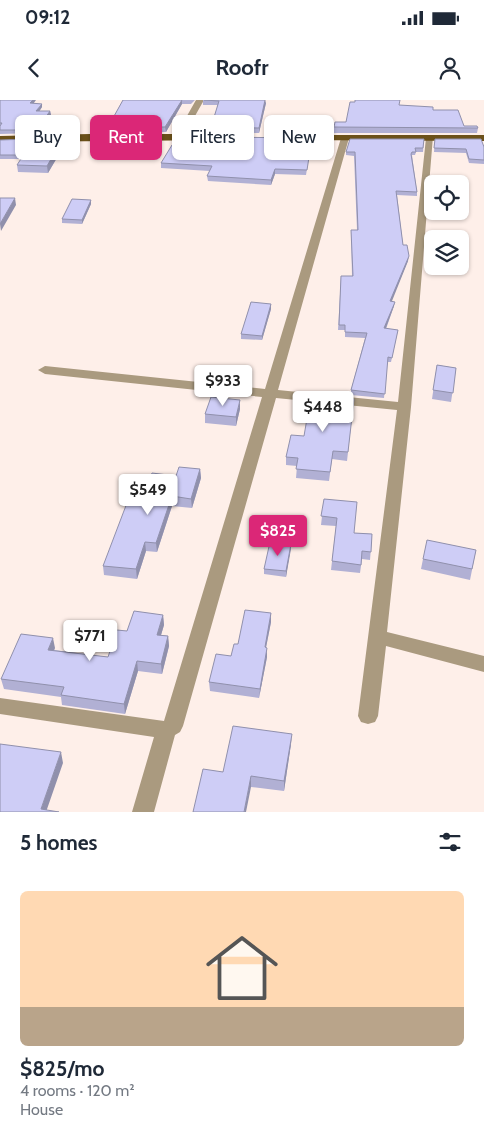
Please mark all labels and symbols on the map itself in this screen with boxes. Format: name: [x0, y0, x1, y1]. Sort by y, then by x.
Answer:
pin: $933: [193, 364, 253, 407]
pin: $448: [293, 390, 353, 433]
pin: $549: [118, 474, 178, 516]
pin: $825: [248, 514, 308, 557]
pin: $771: [60, 620, 120, 662]

